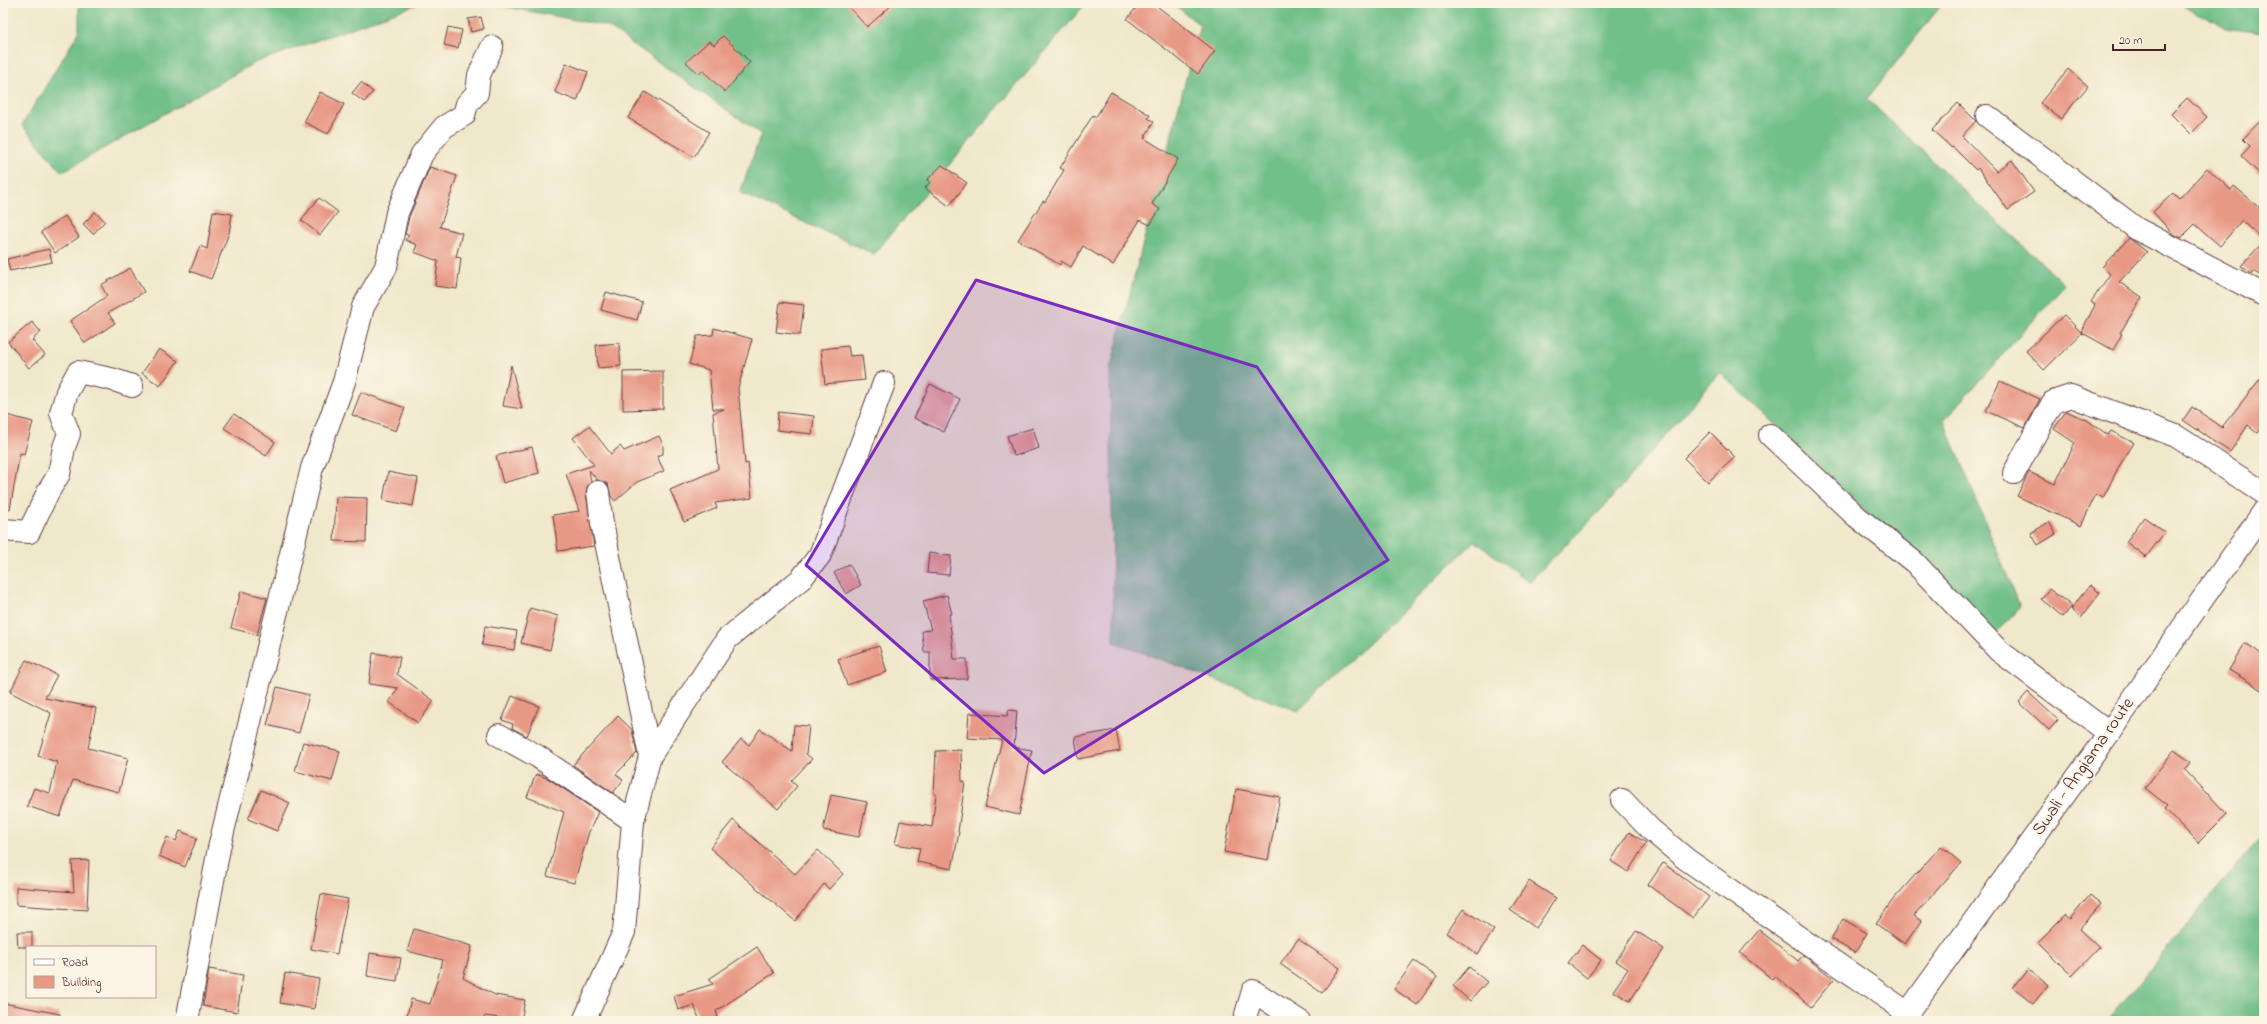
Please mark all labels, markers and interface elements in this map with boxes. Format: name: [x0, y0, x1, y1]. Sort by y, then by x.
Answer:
scale bar: [2113, 26, 2165, 52]
text: 20 m: [2119, 32, 2142, 50]
street label: Swali - Angiama route: [2026, 692, 2143, 842]
legend: [26, 946, 156, 998]
text: Road: [62, 954, 88, 972]
text: Building: [61, 974, 101, 993]

